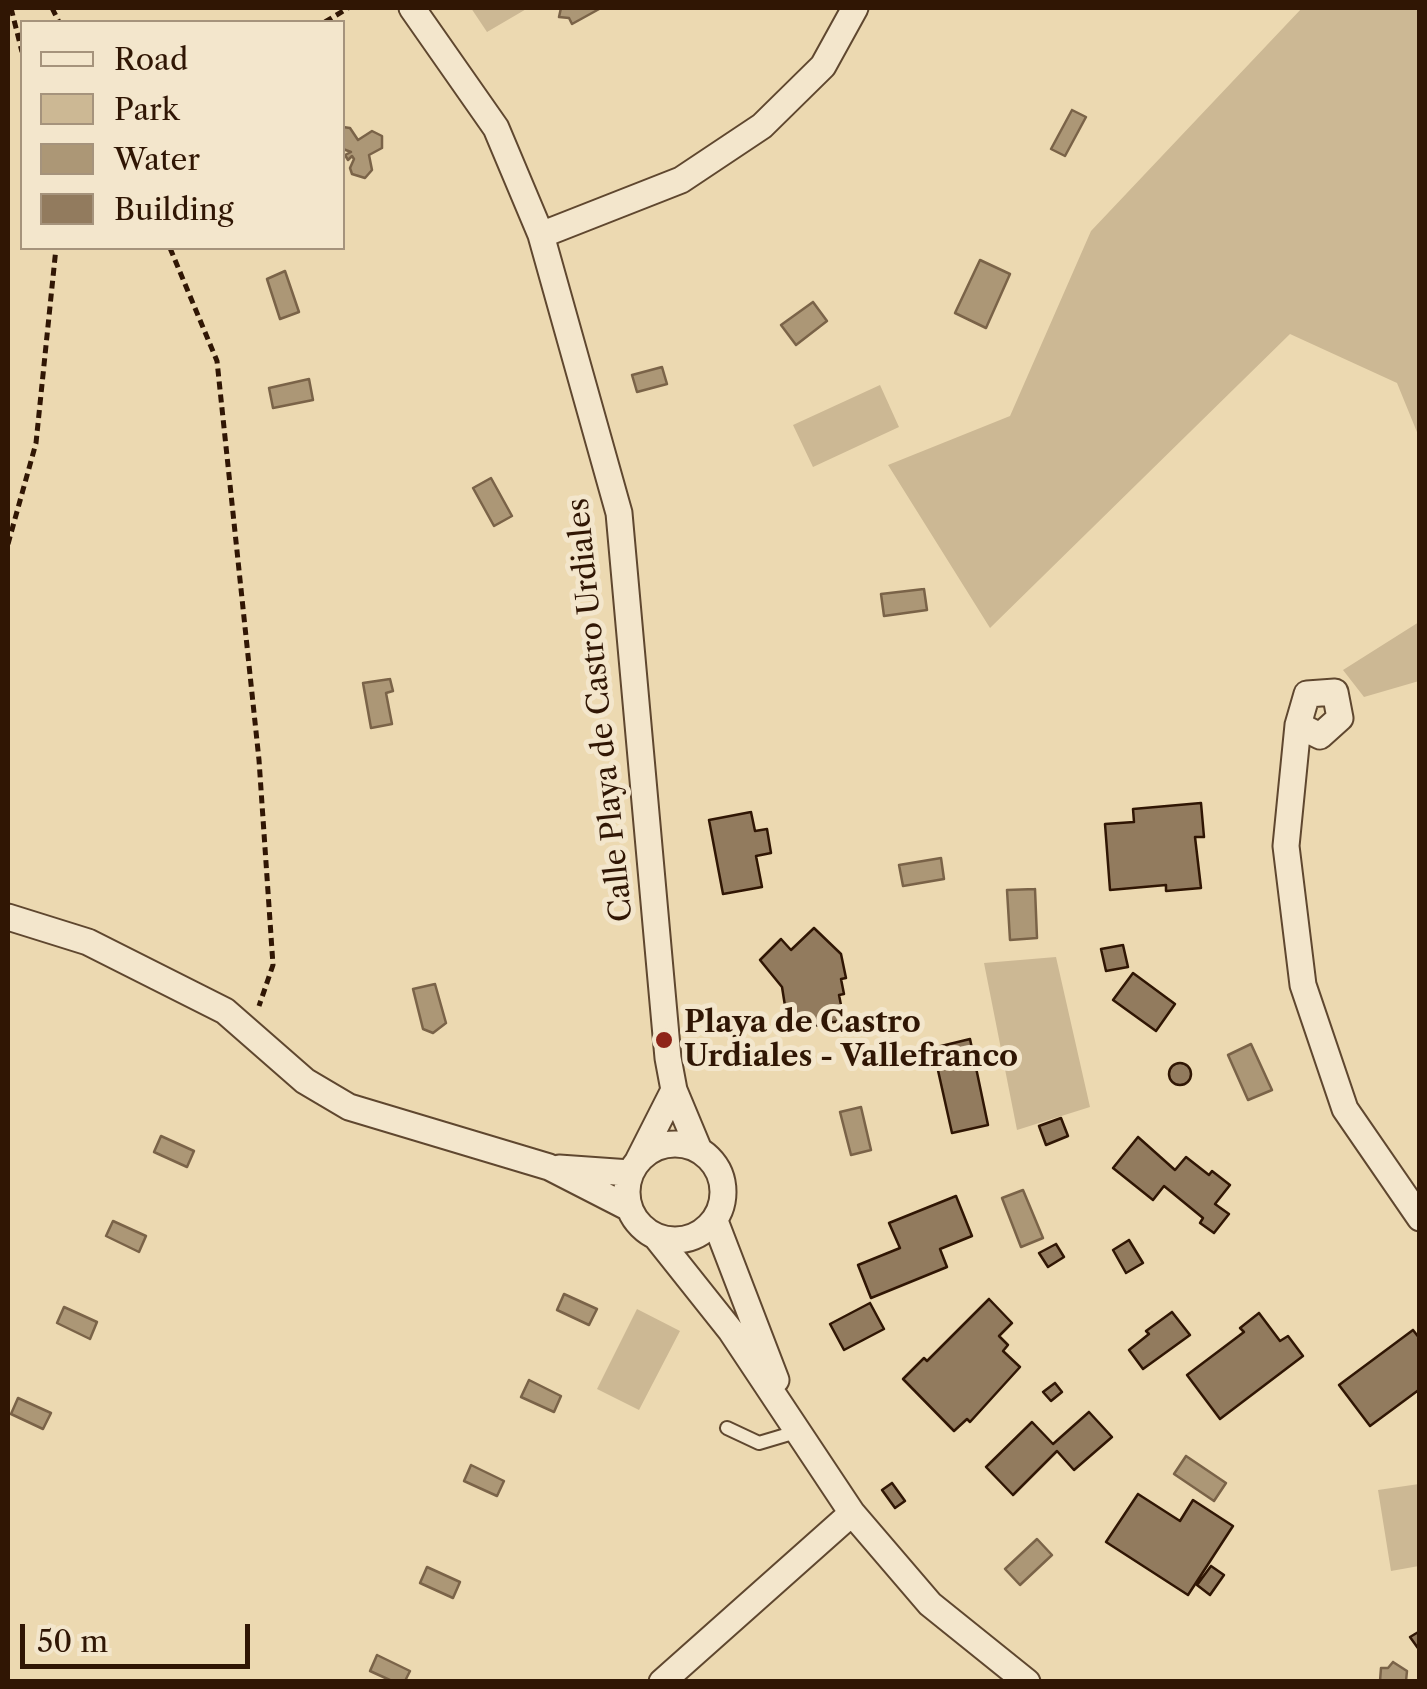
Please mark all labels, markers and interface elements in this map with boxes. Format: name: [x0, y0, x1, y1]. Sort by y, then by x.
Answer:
legend: [20, 20, 345, 250]
text: Road: [114, 41, 188, 78]
text: Park: [114, 91, 179, 128]
text: Water: [114, 141, 200, 178]
text: Building: [114, 191, 234, 228]
street label: Calle Playa de Castro Urdiales: [561, 496, 641, 924]
place label: Playa de Castro Urdiales - Vallefranco: [684, 1005, 1018, 1076]
marker: Playa de Castro Urdiales - Vallefranco: [653, 1029, 675, 1051]
scale bar: [25, 1604, 255, 1666]
text: 50 m: [37, 1623, 108, 1660]

